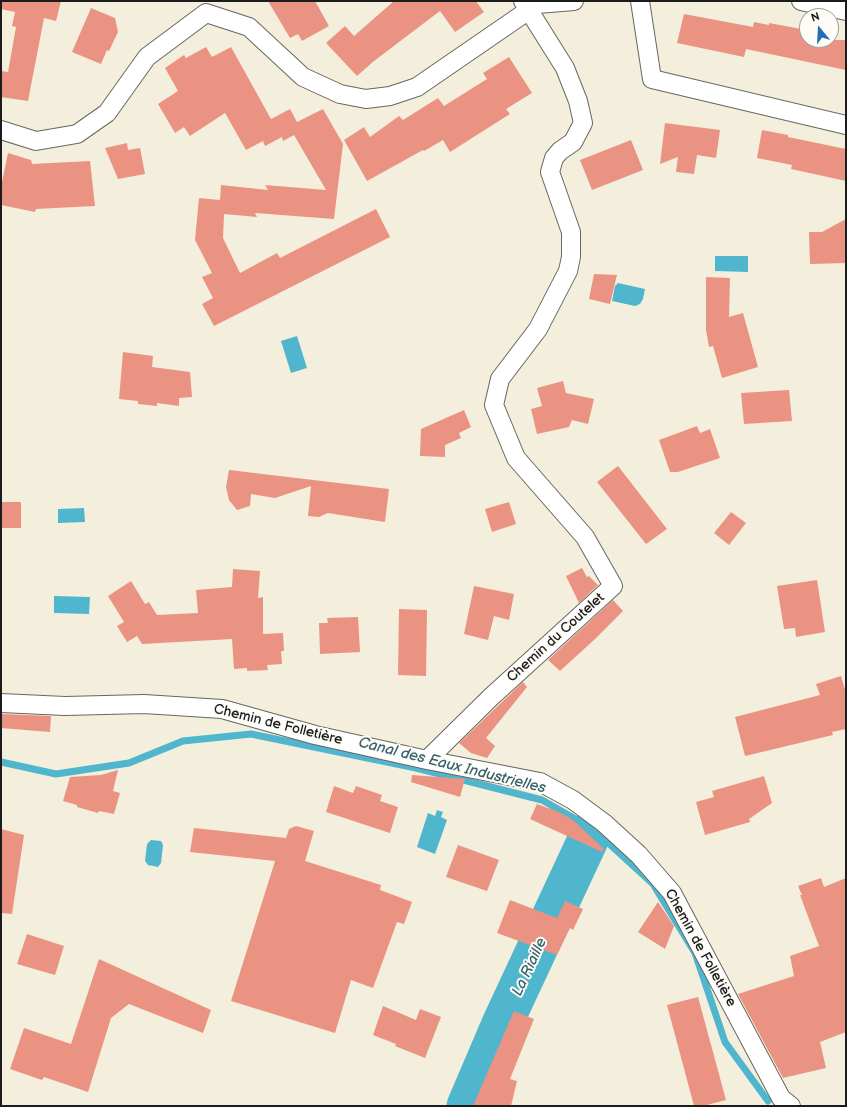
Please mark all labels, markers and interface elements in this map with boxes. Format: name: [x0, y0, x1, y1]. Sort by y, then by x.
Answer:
north arrow: [799, 8, 839, 48]
text: N: [809, 10, 821, 25]
street label: Chemin du Coutelet: [504, 590, 608, 686]
street label: Chemin de Folletière: [212, 701, 344, 749]
water label: Canal des Eaux Industrielles: [356, 734, 548, 798]
street label: Chemin de Folletière: [661, 886, 739, 1010]
water label: La Riaille: [509, 935, 551, 999]

